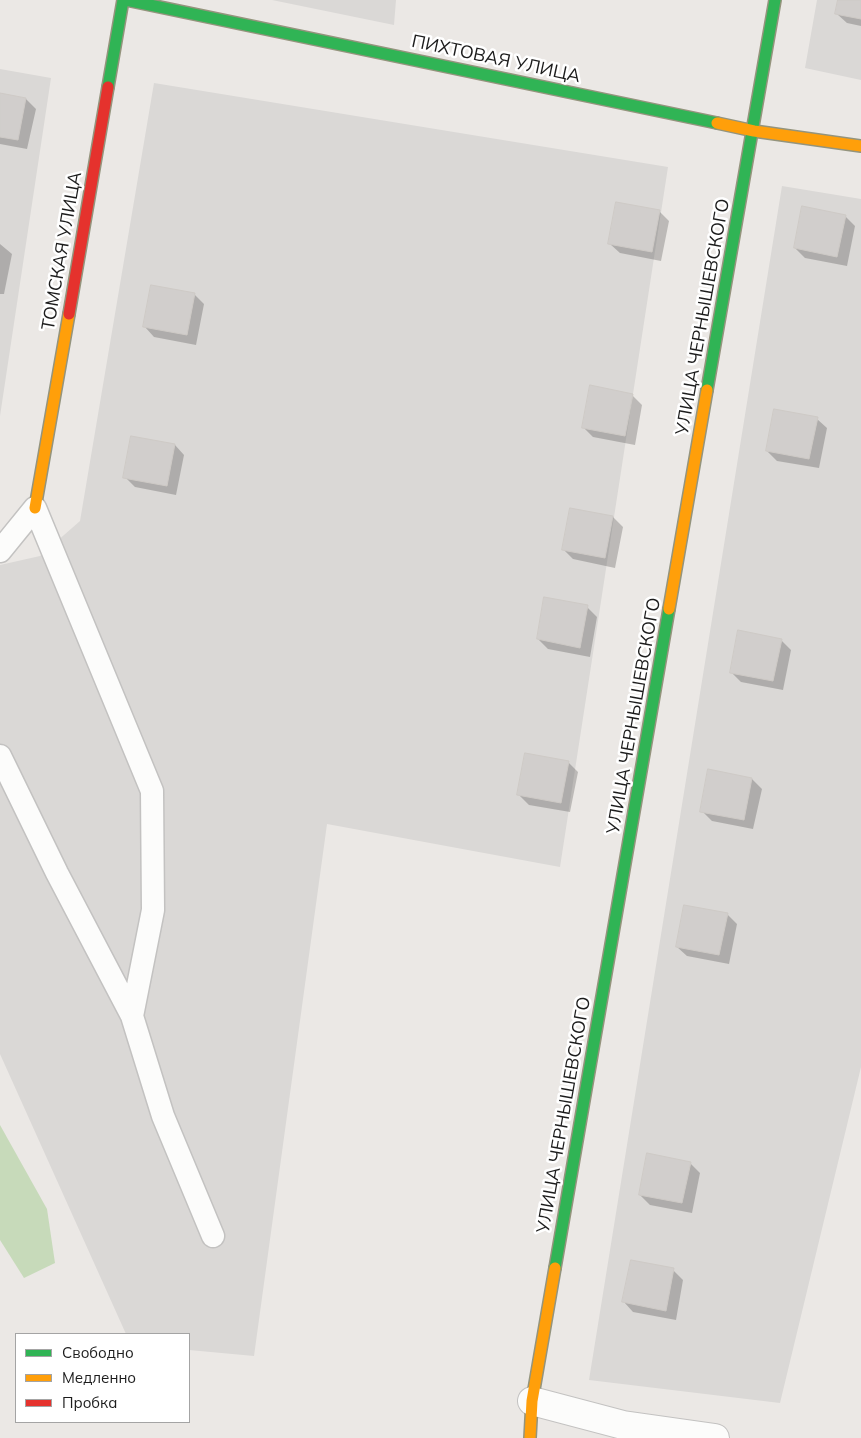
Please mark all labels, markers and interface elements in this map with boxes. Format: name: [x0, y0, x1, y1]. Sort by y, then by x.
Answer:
street label: ПИХТОВАЯ УЛИЦА: [410, 31, 582, 87]
street label: ТОМСКАЯ УЛИЦА: [37, 170, 87, 332]
street label: УЛИЦА ЧЕРНЫШЕВСКОГО: [672, 197, 734, 437]
street label: УЛИЦА ЧЕРНЫШЕВСКОГО: [603, 596, 665, 836]
street label: УЛИЦА ЧЕРНЫШЕВСКОГО: [533, 995, 595, 1235]
legend: [15, 1333, 190, 1423]
text: Свободно: [62, 1343, 134, 1362]
text: Медленно: [62, 1368, 136, 1387]
text: Пробка: [62, 1393, 117, 1412]

